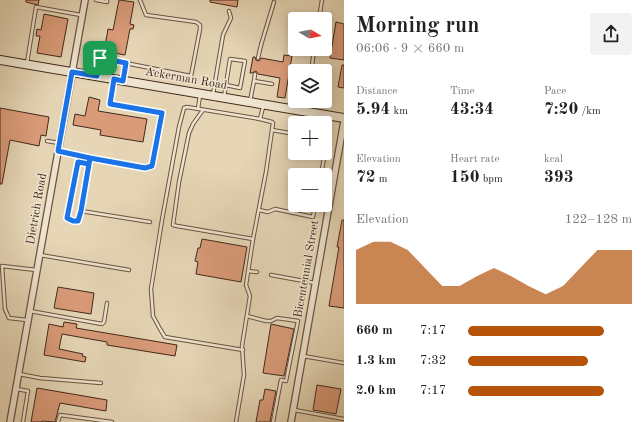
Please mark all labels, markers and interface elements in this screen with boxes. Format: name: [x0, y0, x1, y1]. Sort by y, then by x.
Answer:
north arrow: [288, 12, 332, 56]
map controls: [288, 12, 332, 212]
button: share: [590, 13, 632, 55]
text: Morning run: [356, 15, 479, 37]
pin: [83, 41, 117, 75]
text: 06:06 · 9 × 660 m: [356, 42, 464, 55]
icon: arrive: [89, 47, 111, 69]
button: layers: [288, 64, 332, 108]
street label: Ackerman Road: [144, 66, 228, 92]
text: Distance: [356, 86, 397, 97]
text: Time: [450, 86, 475, 97]
text: Pace: [544, 86, 566, 97]
text: 5.94: [356, 101, 390, 118]
text: 43:34: [450, 101, 494, 118]
text: 7:20: [544, 101, 578, 118]
text: km: [390, 106, 408, 117]
text: /km: [578, 106, 601, 117]
button: +: [288, 116, 332, 160]
text: Elevation: [356, 154, 401, 165]
text: Heart rate: [450, 154, 499, 165]
text: kcal: [544, 154, 563, 165]
button: −: [288, 168, 332, 212]
text: 72: [356, 169, 376, 186]
text: 150: [450, 169, 480, 186]
text: 393: [544, 169, 574, 186]
street label: Dietrich Road: [25, 172, 49, 246]
text: m: [376, 174, 388, 185]
text: bpm: [480, 174, 503, 185]
text: Elevation: [356, 213, 409, 226]
text: 122–128 m: [565, 213, 632, 226]
street label: Bicentennial Street: [292, 219, 322, 319]
text: 660 m: [356, 324, 393, 337]
text: 7:17: [420, 324, 446, 337]
text: 1.3 km: [356, 354, 396, 367]
text: 7:32: [420, 354, 446, 367]
text: 2.0 km: [356, 384, 396, 397]
text: 7:17: [420, 384, 446, 397]

